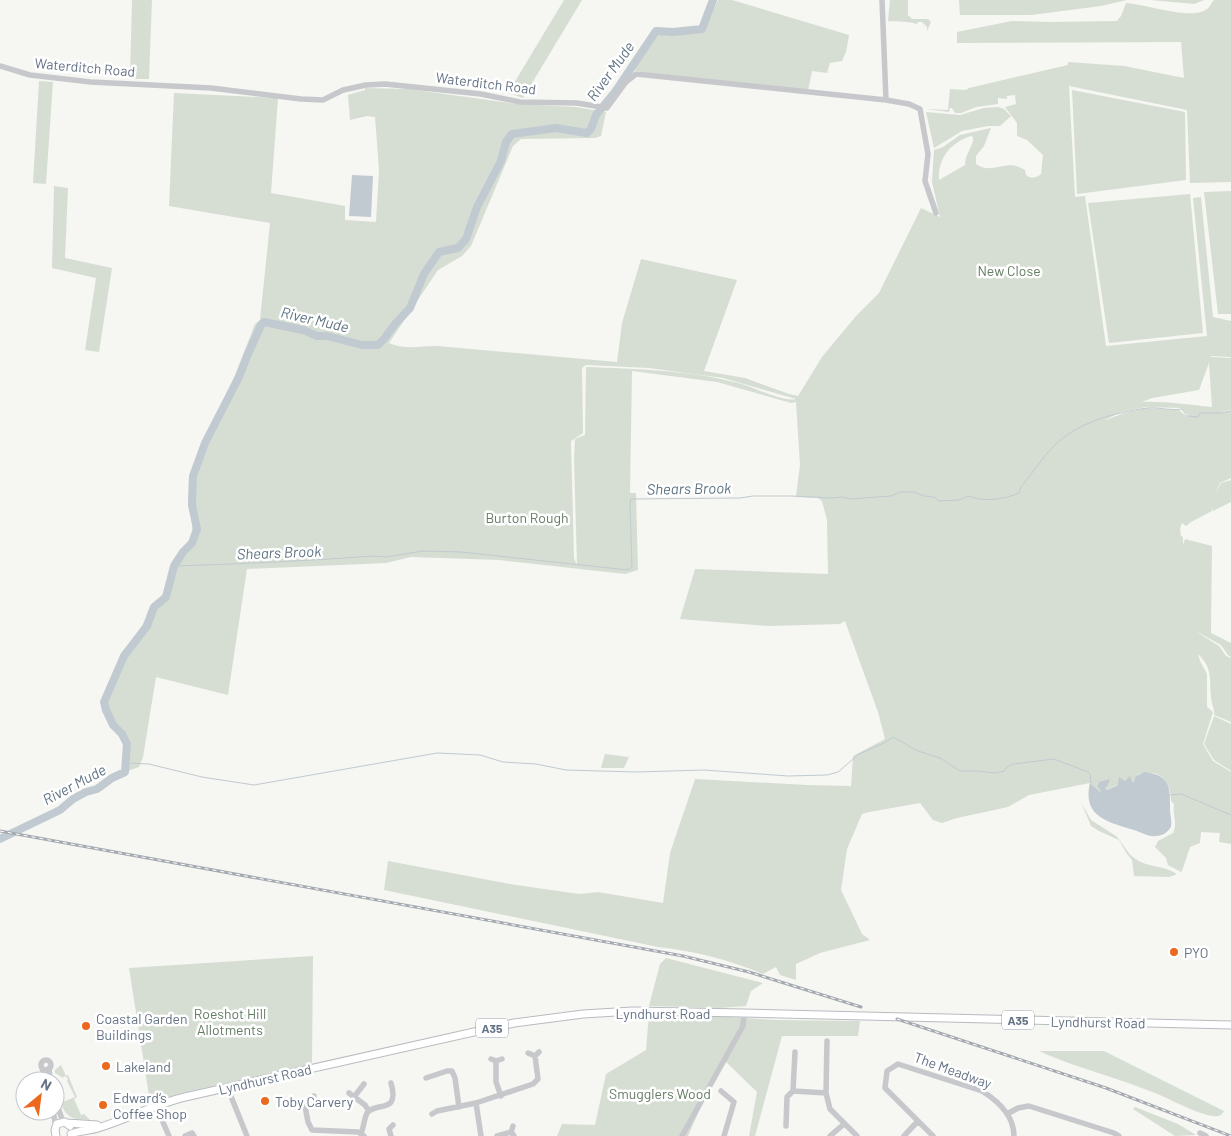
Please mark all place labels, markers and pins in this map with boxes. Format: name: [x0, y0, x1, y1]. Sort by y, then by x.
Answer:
place label: PYO: [1184, 944, 1208, 961]
marker: PYO: [1168, 946, 1180, 958]
place label: Coastal Garden Buildings: [96, 1010, 188, 1043]
marker: Coastal Garden Buildings: [80, 1020, 92, 1032]
place label: Lakeland: [116, 1058, 171, 1075]
marker: Lakeland: [100, 1060, 112, 1072]
place label: Edward‘s Coffee Shop: [113, 1089, 187, 1122]
place label: Toby Carvery: [275, 1093, 354, 1110]
marker: Toby Carvery: [259, 1095, 271, 1107]
marker: Edward‘s Coffee Shop: [97, 1099, 109, 1111]

